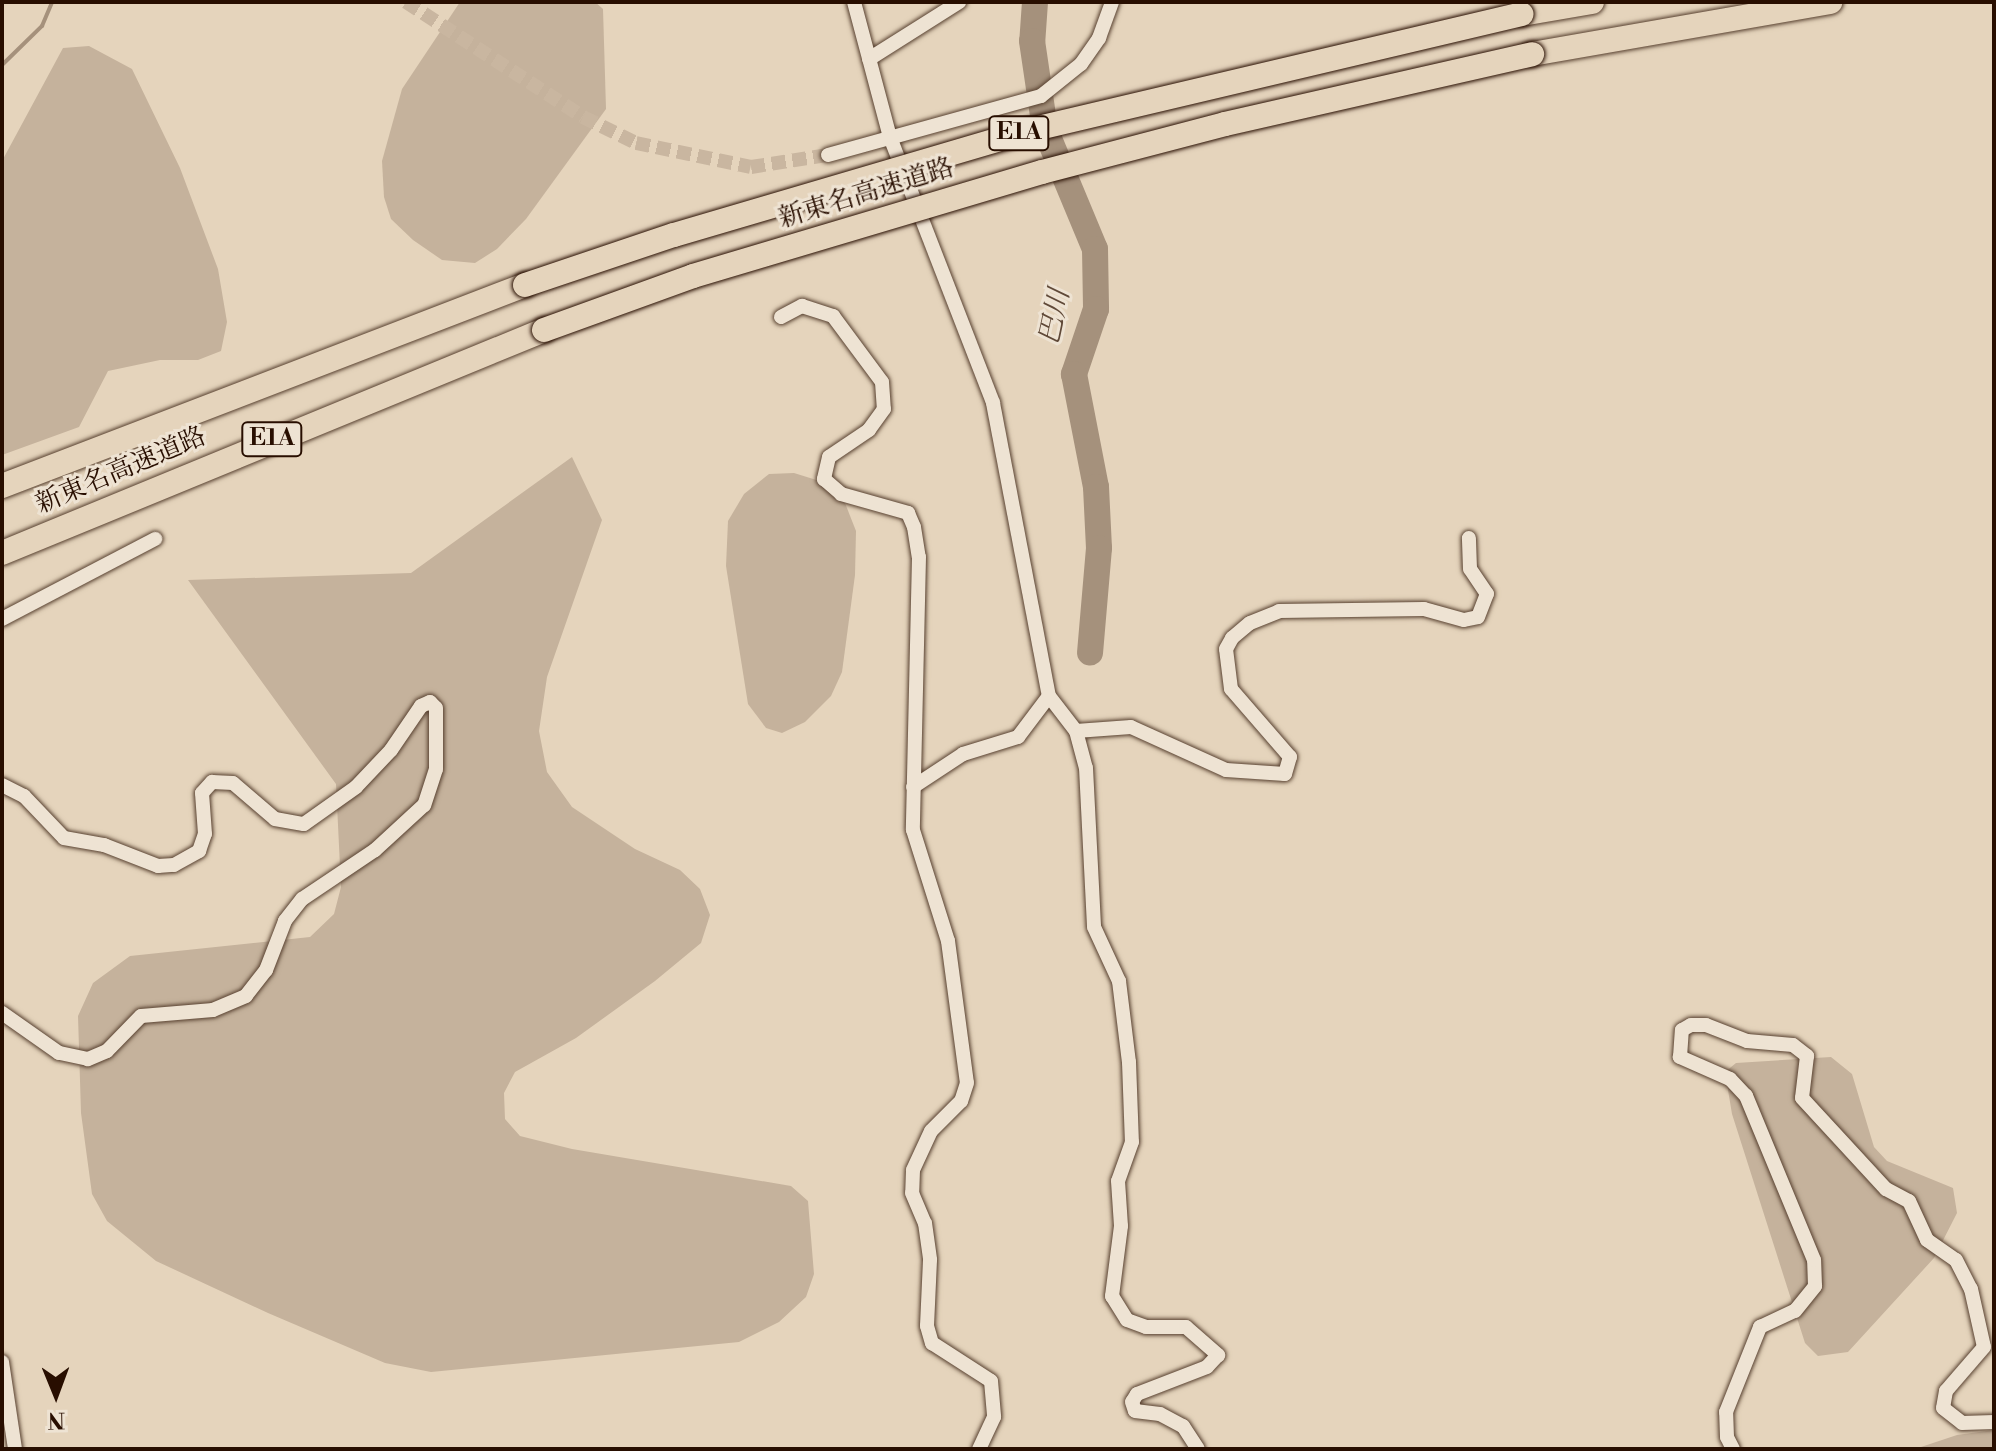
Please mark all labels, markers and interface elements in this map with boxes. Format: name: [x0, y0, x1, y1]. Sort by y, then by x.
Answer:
road number: E1A: [987, 113, 1051, 153]
street label: 新東名高速道路: [774, 152, 958, 236]
water label: 巴川: [1033, 286, 1077, 348]
road number: E1A: [240, 419, 304, 459]
street label: 新東名高速道路: [31, 421, 211, 521]
north arrow: [16, 1355, 96, 1435]
text: N: [47, 1406, 65, 1433]

